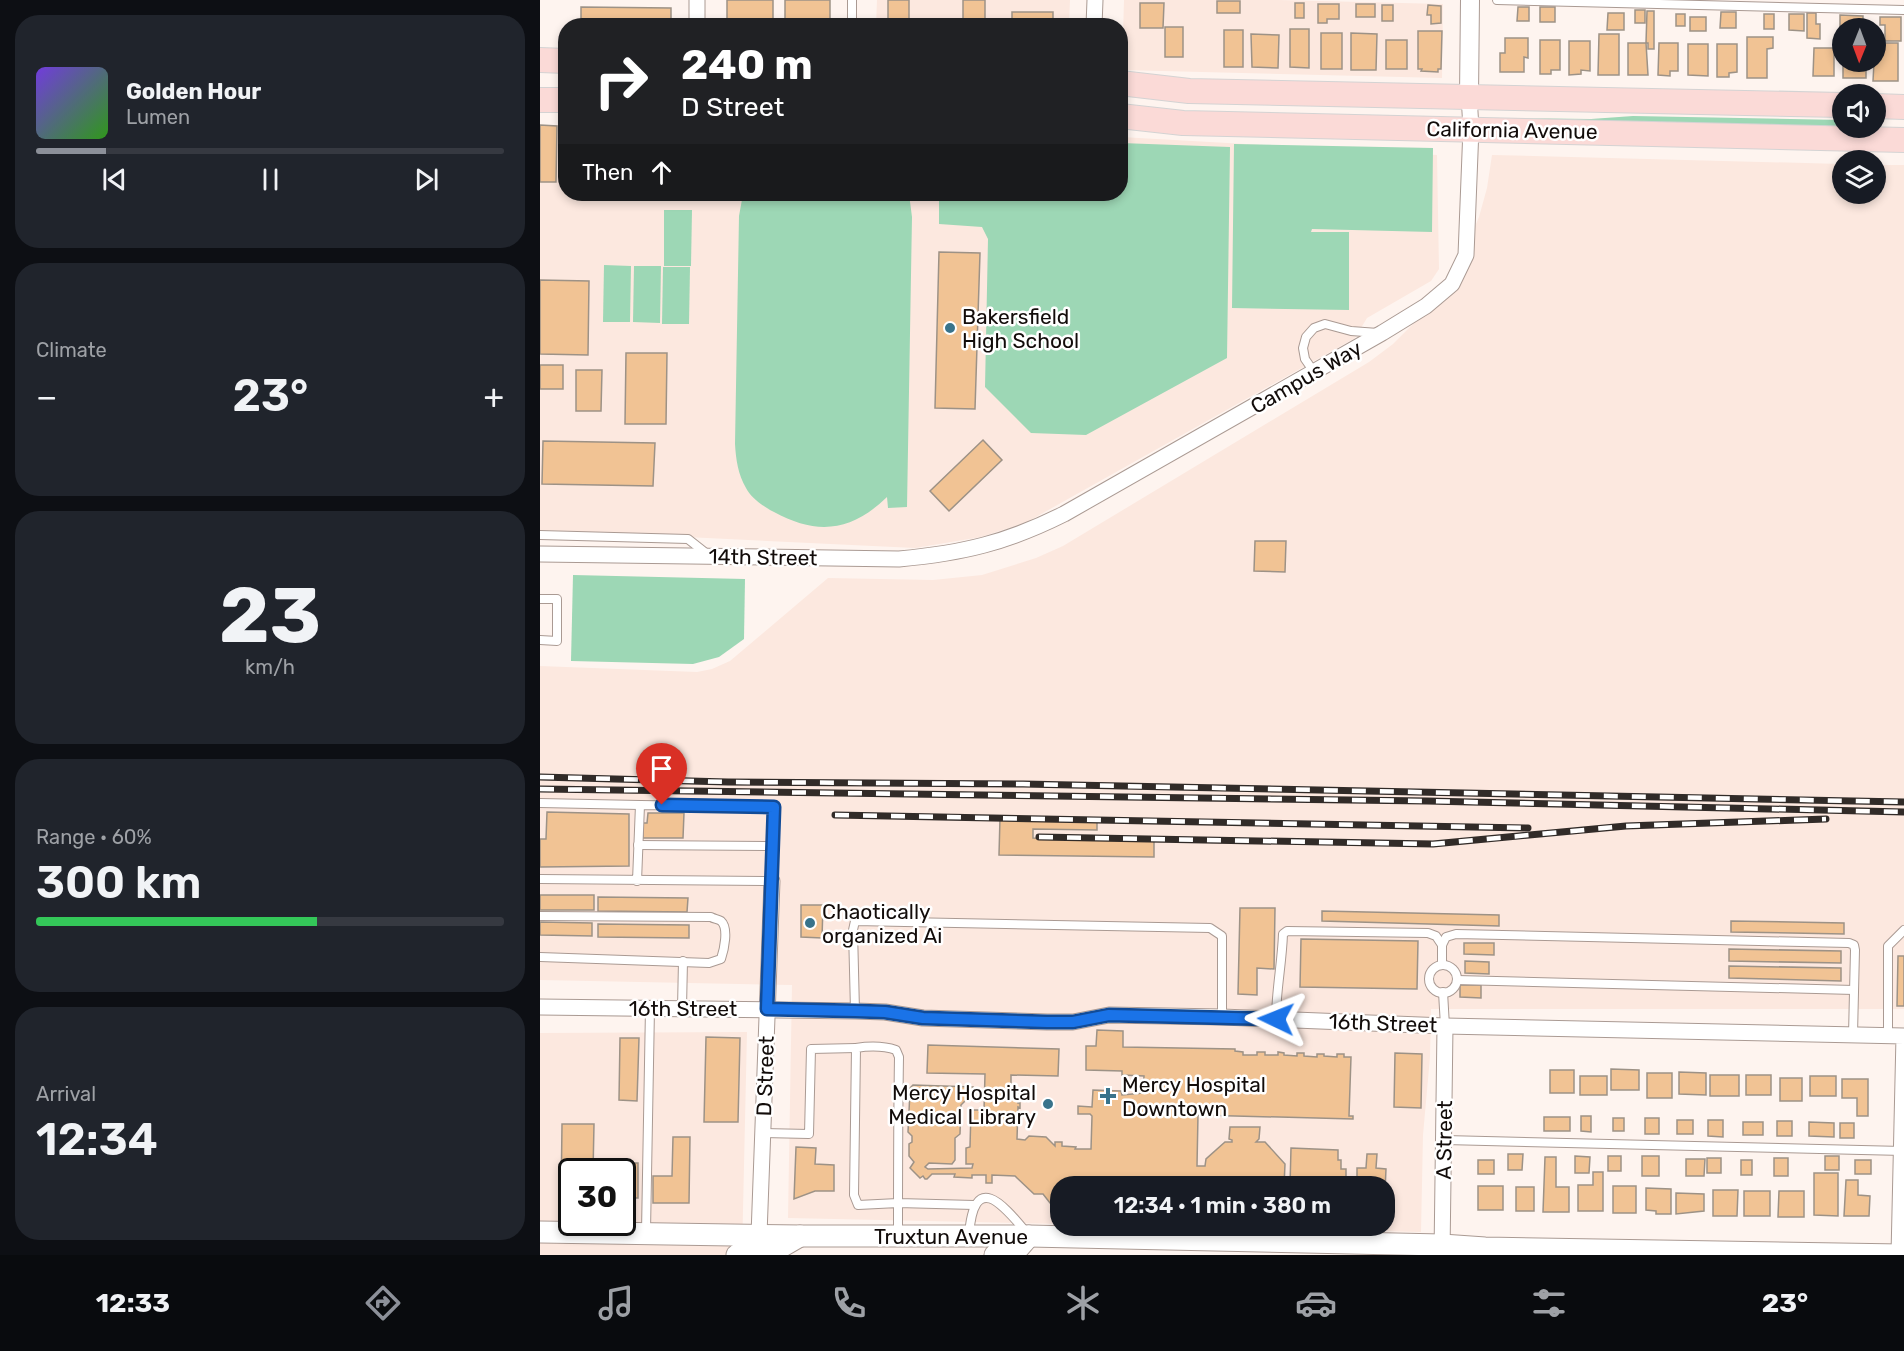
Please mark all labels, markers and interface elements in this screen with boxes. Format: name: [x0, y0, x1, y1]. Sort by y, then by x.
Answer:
north arrow: [1832, 18, 1886, 72]
map controls: [1832, 18, 1886, 204]
text: 240 m: [681, 40, 813, 90]
icon: right: [582, 42, 660, 120]
text: Golden Hour: [126, 78, 261, 105]
button: sound: [1832, 84, 1886, 138]
text: D Street: [681, 91, 784, 123]
text: Lumen: [126, 105, 190, 129]
street label: California Avenue: [1426, 116, 1598, 144]
button: layers: [1832, 150, 1886, 204]
icon: ahead: [645, 156, 678, 189]
text: Then: [582, 159, 633, 186]
icon: previous: [98, 163, 131, 196]
icon: pause: [254, 163, 287, 196]
icon: next: [410, 163, 443, 196]
place label: Bakersfield High School: [962, 304, 1079, 353]
marker: Bakersfield High School: [943, 321, 957, 335]
street label: Campus Way: [1246, 335, 1366, 419]
text: Climate: [36, 338, 107, 362]
text: 23°: [233, 369, 308, 422]
text: −: [36, 377, 57, 416]
text: +: [483, 377, 504, 416]
street label: 14th Street: [708, 544, 818, 570]
text: 23: [219, 569, 321, 662]
text: km/h: [245, 655, 295, 679]
pin: [636, 743, 687, 805]
icon: arrive: [645, 752, 678, 785]
text: Range · 60%: [36, 825, 152, 849]
text: 300 km: [36, 856, 201, 909]
place label: Chaotically organized Ai: [822, 899, 942, 948]
marker: Chaotically organized Ai: [803, 916, 817, 930]
position arrow: [1244, 987, 1308, 1051]
street label: 16th Street: [629, 996, 737, 1021]
street label: 16th Street: [1328, 1009, 1438, 1037]
street label: D Street: [751, 1035, 779, 1117]
place label: Mercy Hospital Downtown: [1122, 1072, 1266, 1121]
place label: Mercy Hospital Medical Library: [888, 1080, 1036, 1129]
text: Arrival: [36, 1082, 96, 1106]
marker: Mercy Hospital Downtown: [1099, 1087, 1117, 1105]
marker: Mercy Hospital Medical Library: [1041, 1097, 1055, 1111]
street label: A Street: [1431, 1100, 1457, 1180]
text: 12:34: [36, 1113, 158, 1166]
speed limit sign: 30: [558, 1158, 636, 1236]
text: 12:34 · 1 min · 380 m: [1114, 1192, 1331, 1219]
street label: Truxtun Avenue: [874, 1224, 1028, 1249]
icon: directions: [362, 1282, 404, 1324]
icon: music: [595, 1282, 637, 1324]
icon: phone: [828, 1282, 870, 1324]
icon: climate: [1062, 1282, 1104, 1324]
icon: car: [1295, 1282, 1337, 1324]
icon: filters: [1528, 1282, 1570, 1324]
text: 12:33: [96, 1287, 170, 1319]
text: 23°: [1762, 1287, 1808, 1319]

